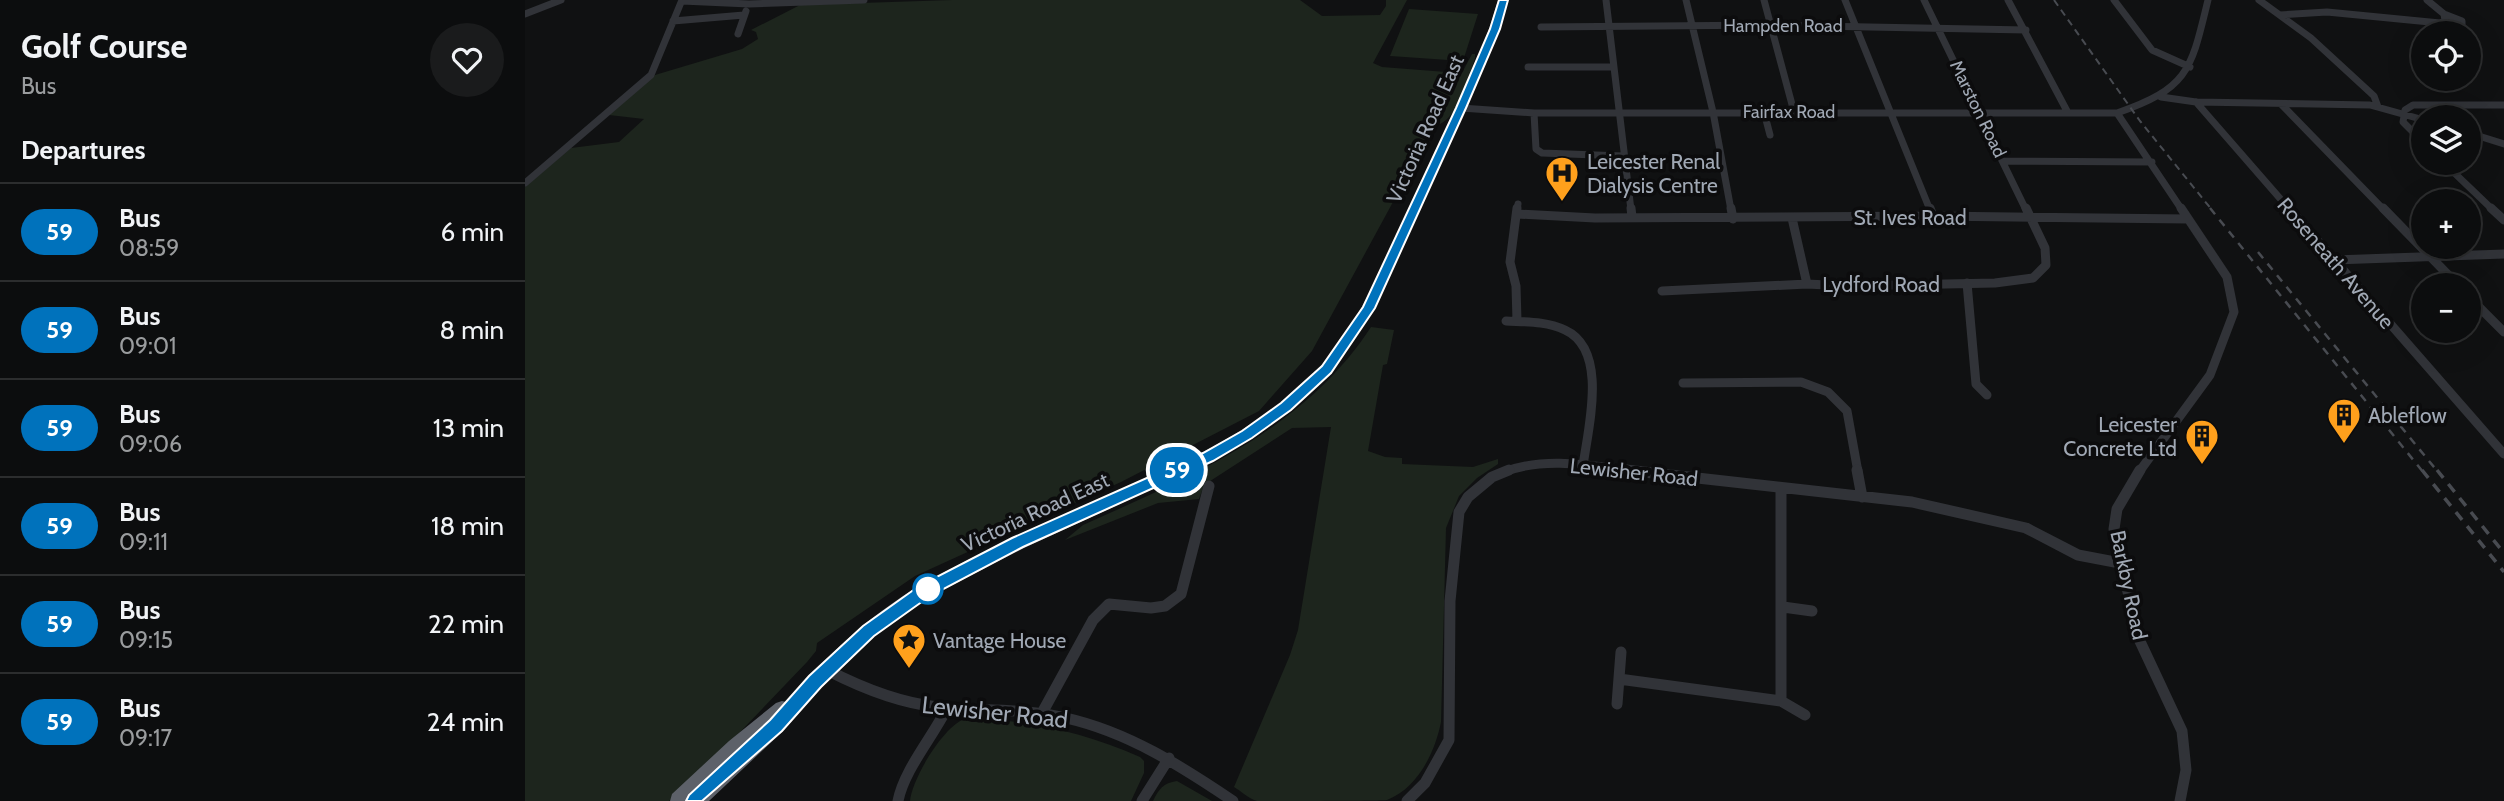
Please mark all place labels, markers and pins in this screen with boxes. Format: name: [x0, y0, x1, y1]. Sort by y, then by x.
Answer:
place label: Leicester Renal Dialysis Centre: [1587, 149, 1720, 198]
hospital icon: Leicester Renal Dialysis Centre: [1543, 154, 1581, 203]
building icon: Ableflow: [2325, 396, 2363, 445]
place label: Ableflow: [2368, 403, 2447, 428]
place label: Leicester Concrete Ltd: [2063, 412, 2177, 461]
building icon: Leicester Concrete Ltd: [2183, 417, 2221, 466]
unlabelled marker: [913, 574, 943, 604]
place icon: Vantage House: [890, 621, 928, 670]
place label: Vantage House: [933, 628, 1066, 653]

